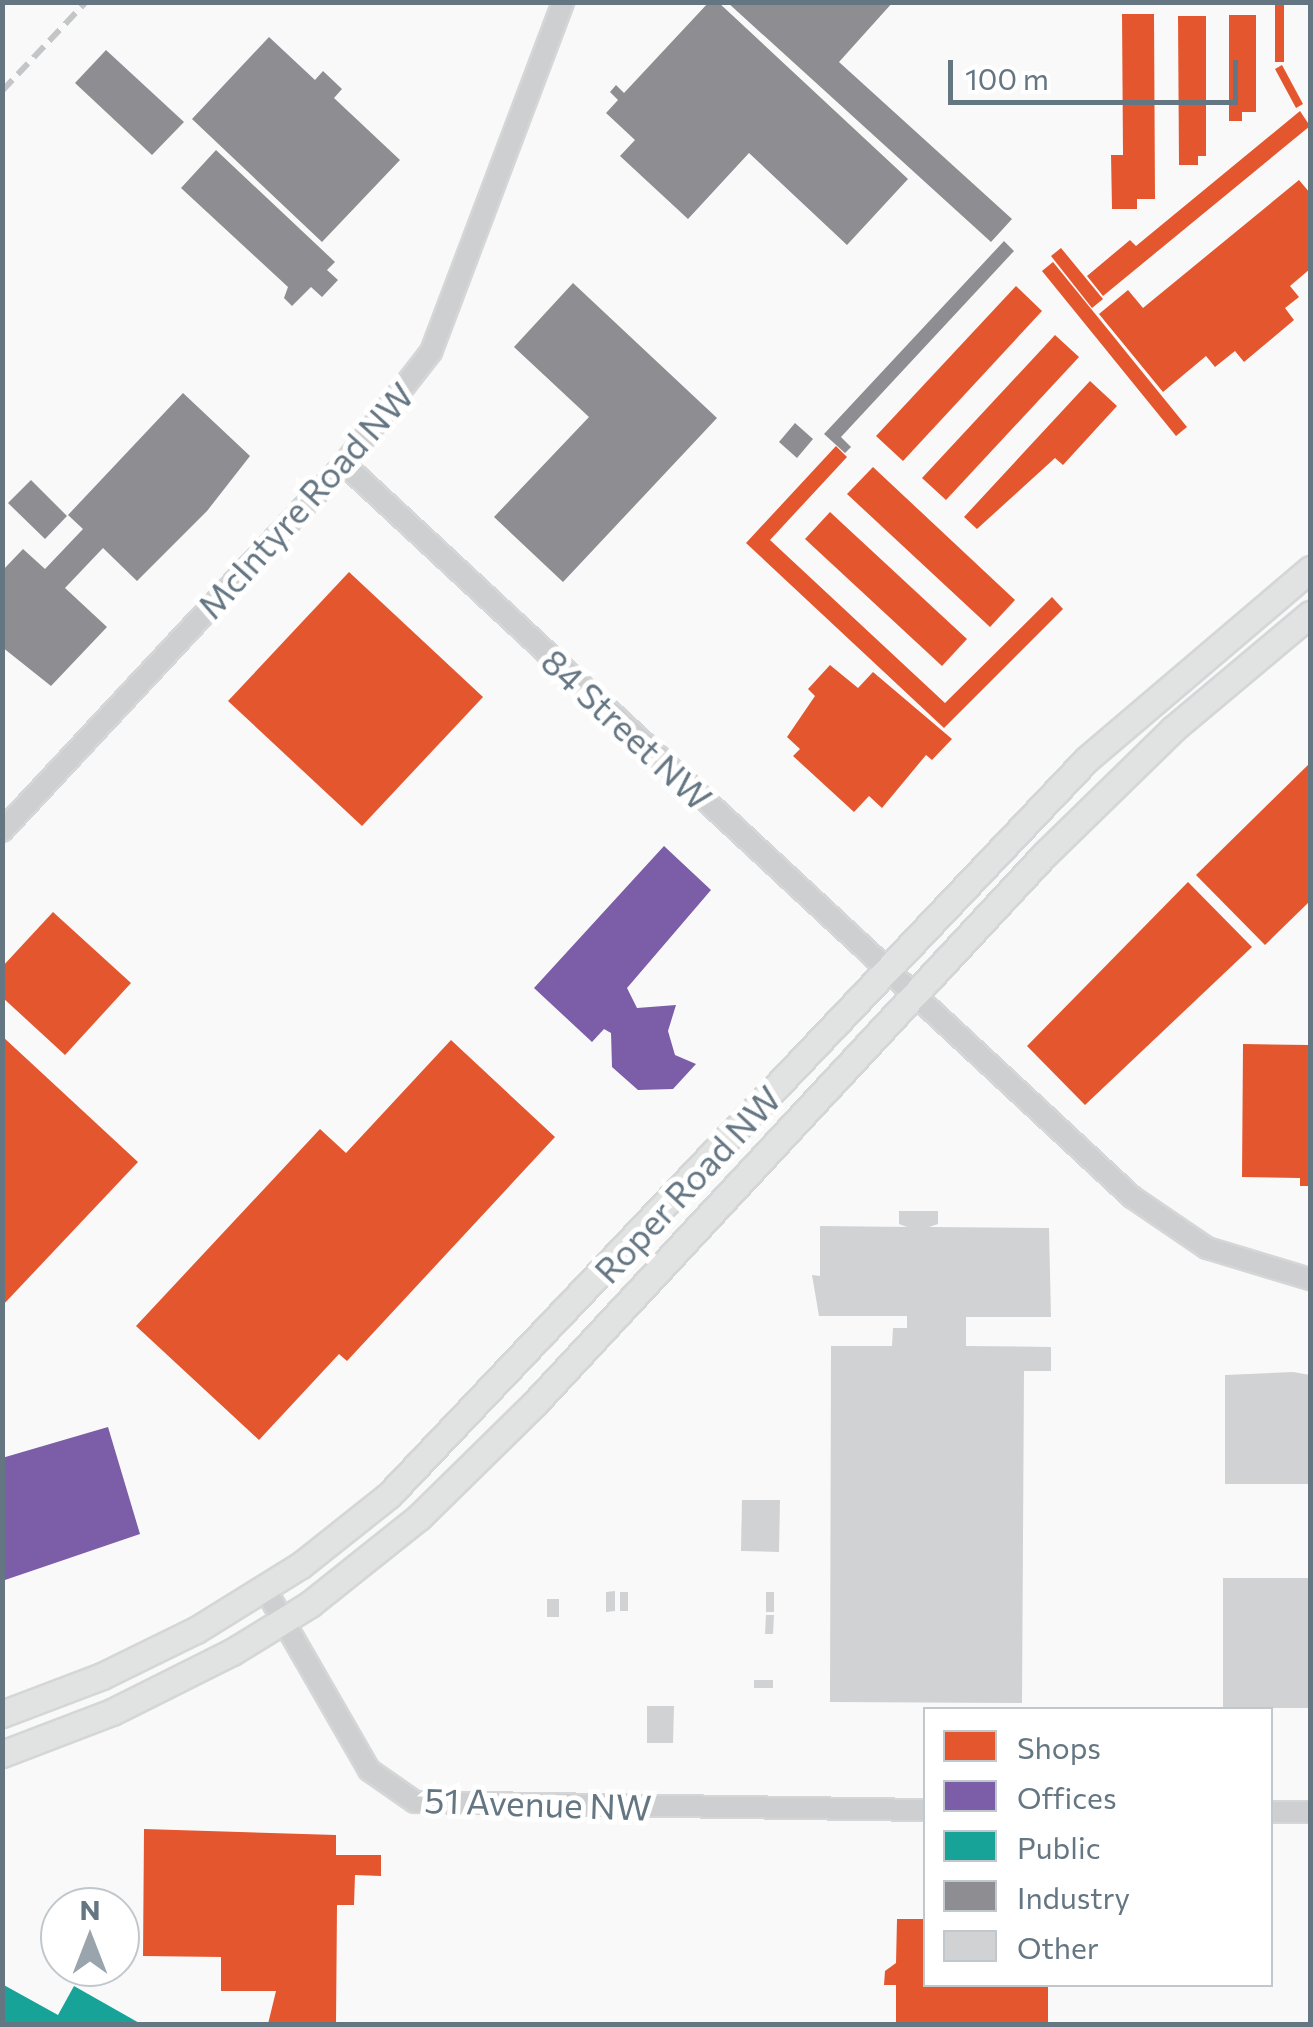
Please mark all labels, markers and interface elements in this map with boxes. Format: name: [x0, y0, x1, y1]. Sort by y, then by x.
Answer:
scale bar: [953, 40, 1243, 102]
text: 100 m: [965, 59, 1049, 96]
street label: McIntyre Road NW: [188, 374, 422, 626]
street label: 84 Street NW: [533, 640, 721, 818]
street label: Roper Road NW: [585, 1077, 789, 1291]
legend: [923, 1707, 1273, 1987]
text: Shops: [1017, 1728, 1101, 1765]
street label: 51 Avenue NW: [424, 1778, 652, 1828]
text: Offices: [1017, 1778, 1117, 1815]
text: Public: [1017, 1828, 1101, 1865]
text: Industry: [1017, 1878, 1130, 1915]
north arrow: [40, 1887, 140, 1987]
text: N: [80, 1892, 101, 1926]
text: Other: [1017, 1928, 1099, 1965]

